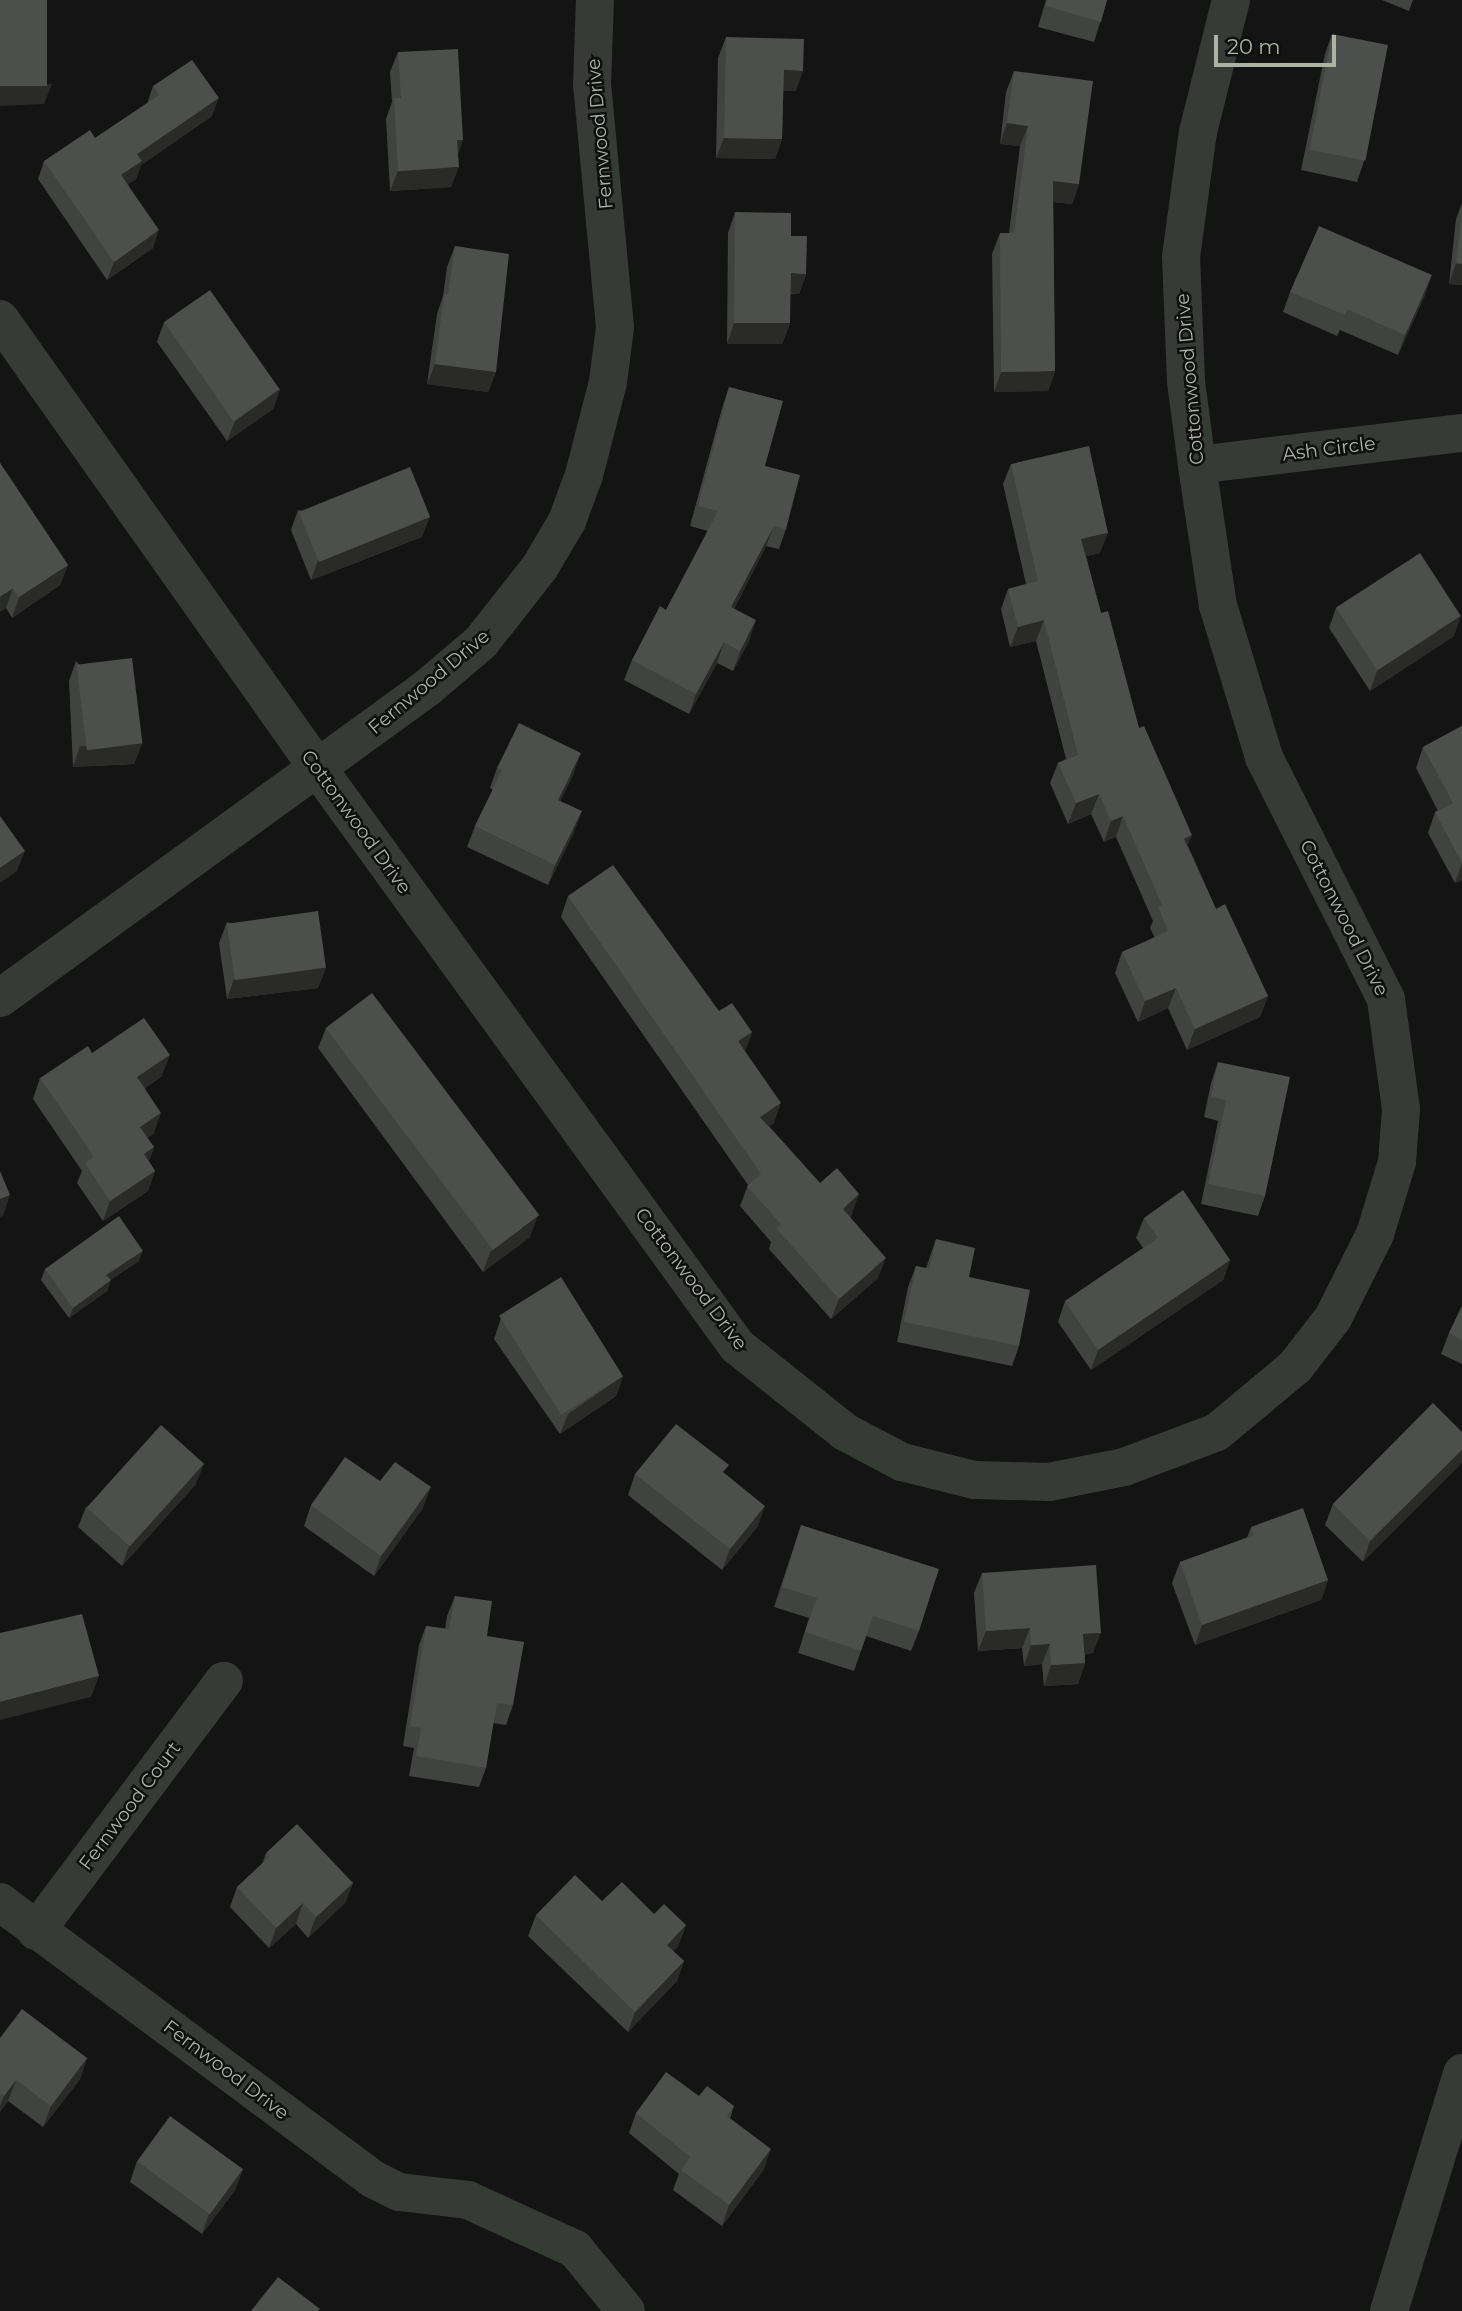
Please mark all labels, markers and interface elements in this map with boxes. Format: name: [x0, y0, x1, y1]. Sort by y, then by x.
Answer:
scale bar: [1217, 21, 1340, 65]
text: 20 m: [1227, 34, 1281, 59]
street label: Fernwood Drive: [582, 58, 618, 210]
street label: Cottonwood Drive: [1171, 292, 1209, 466]
street label: Ash Circle: [1281, 432, 1377, 466]
street label: Fernwood Drive: [364, 625, 494, 739]
street label: Cottonwood Drive: [296, 746, 416, 898]
street label: Cottonwood Drive: [1295, 836, 1393, 1000]
street label: Cottonwood Drive: [630, 1203, 752, 1355]
street label: Fernwood Court: [74, 1737, 186, 1875]
street label: Fernwood Drive: [159, 2015, 293, 2125]

